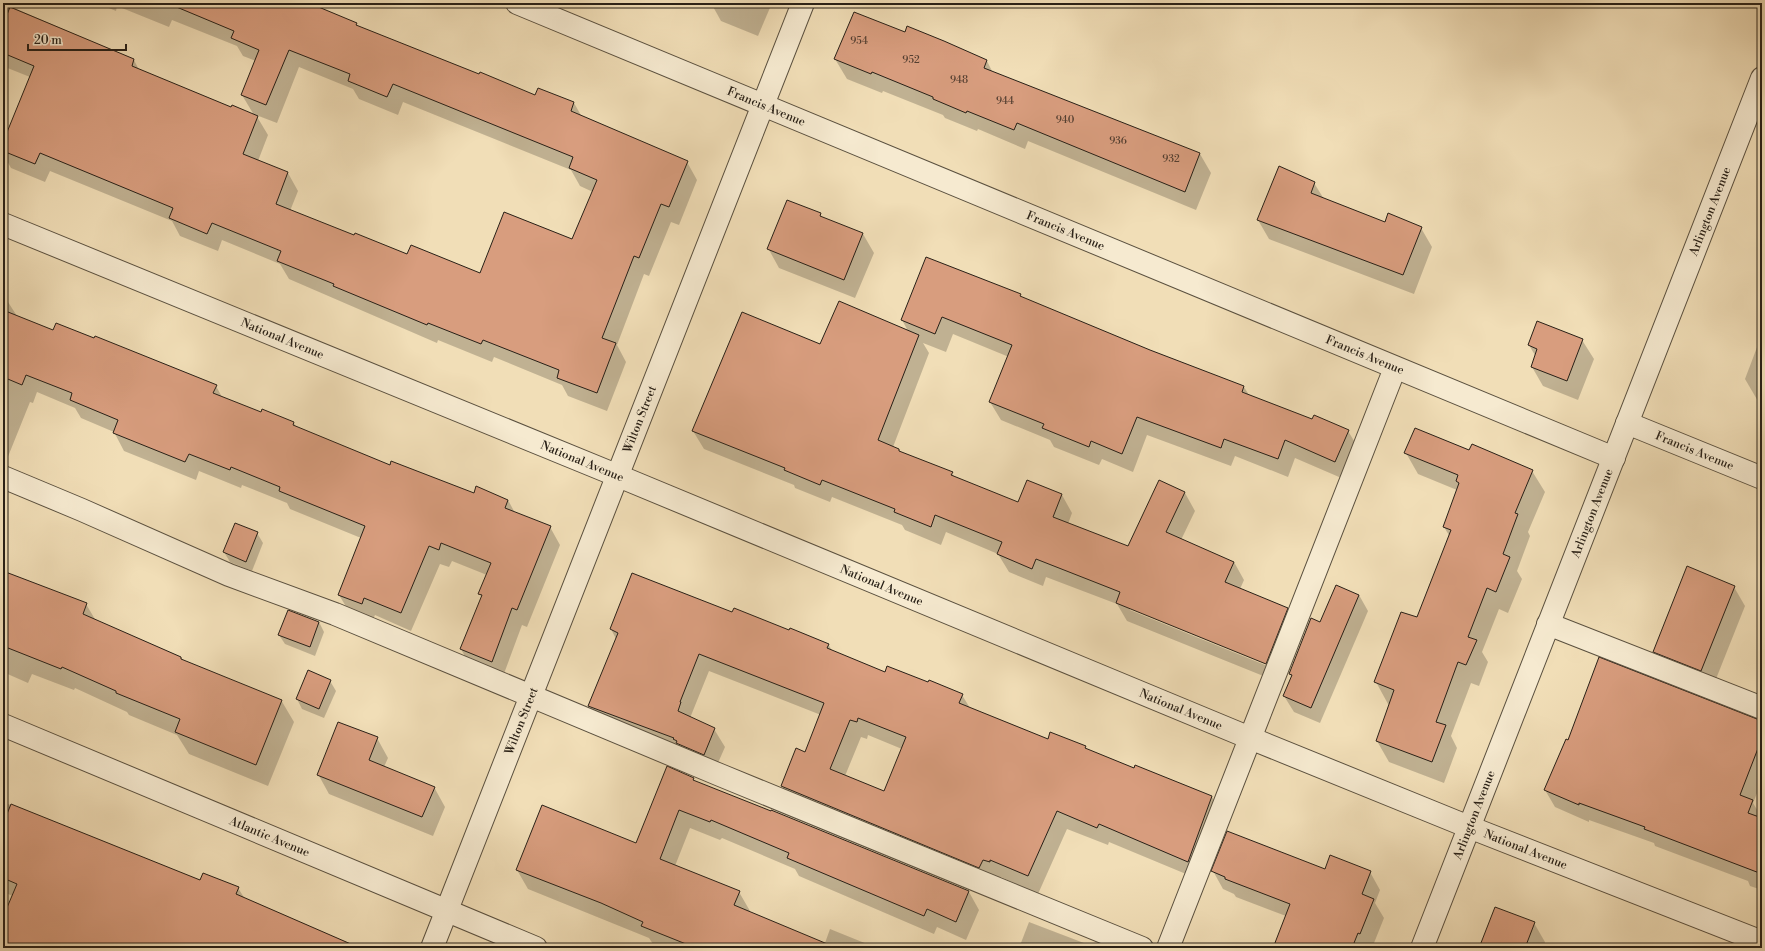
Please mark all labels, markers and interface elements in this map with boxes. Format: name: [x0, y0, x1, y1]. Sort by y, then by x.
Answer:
scale bar: [28, 26, 126, 52]
text: 20 m: [34, 33, 62, 48]
house number: 954: [850, 35, 868, 47]
house number: 952: [902, 54, 920, 66]
house number: 948: [950, 74, 968, 86]
street label: Francis Avenue: [725, 84, 808, 130]
house number: 944: [996, 95, 1014, 107]
house number: 940: [1056, 114, 1075, 126]
house number: 936: [1109, 135, 1127, 147]
house number: 932: [1162, 153, 1180, 165]
street label: Arlington Avenue: [1686, 165, 1735, 259]
street label: Francis Avenue: [1024, 208, 1107, 254]
street label: National Avenue: [238, 315, 326, 363]
street label: Francis Avenue: [1323, 332, 1406, 378]
street label: Wilton Street: [620, 383, 660, 456]
street label: Francis Avenue: [1653, 428, 1736, 474]
street label: National Avenue: [538, 438, 626, 485]
street label: Arlington Avenue: [1568, 467, 1617, 561]
street label: National Avenue: [838, 562, 925, 610]
street label: Wilton Street: [501, 685, 542, 758]
street label: National Avenue: [1137, 686, 1225, 734]
street label: Arlington Avenue: [1450, 768, 1499, 863]
street label: Atlantic Avenue: [226, 813, 312, 860]
street label: National Avenue: [1481, 827, 1569, 873]

